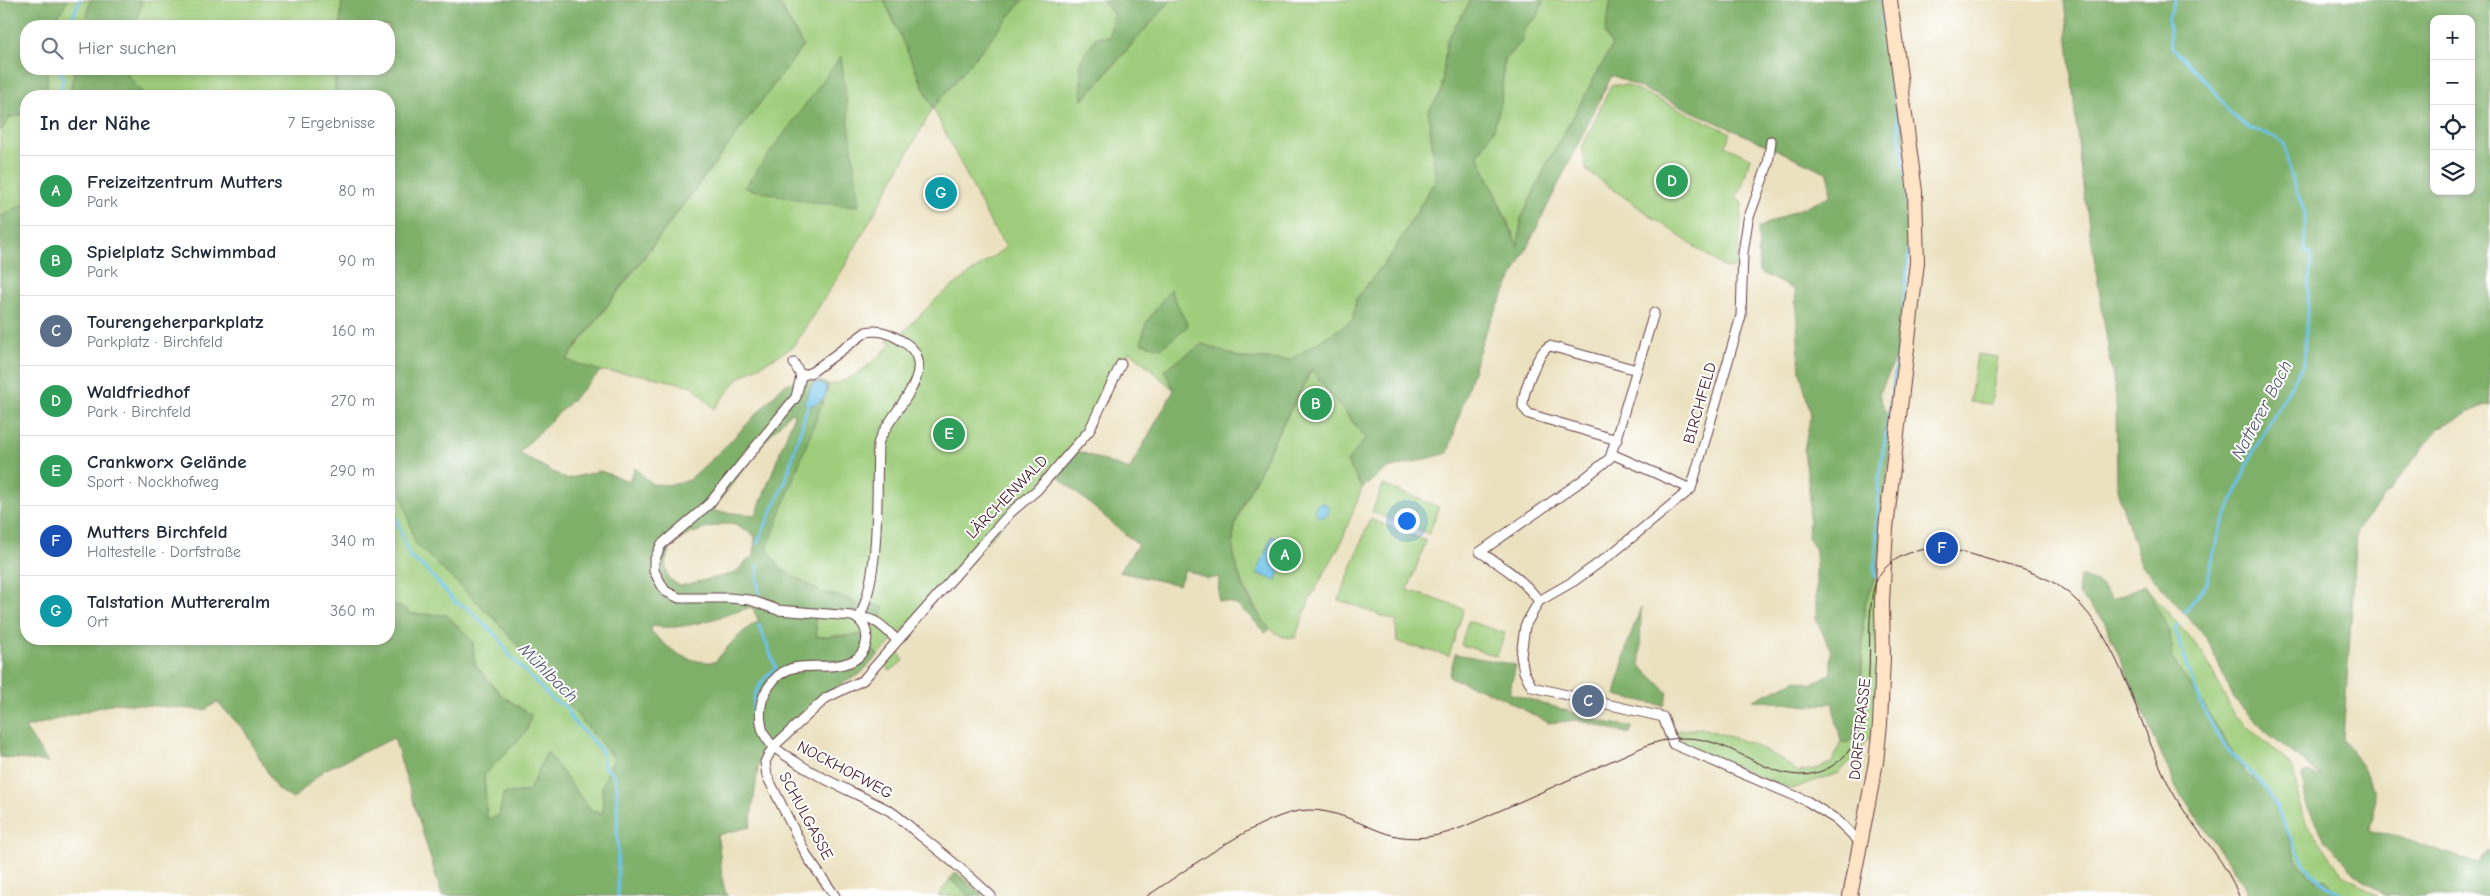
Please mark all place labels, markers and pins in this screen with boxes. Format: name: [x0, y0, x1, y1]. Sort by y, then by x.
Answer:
pin: D: [1656, 162, 1688, 200]
pin: G: [925, 174, 957, 212]
pin: B: [1300, 385, 1332, 423]
pin: E: [933, 415, 965, 453]
pin: F: [1926, 529, 1958, 567]
pin: A: [1269, 536, 1301, 574]
pin: C: [1572, 682, 1604, 720]

